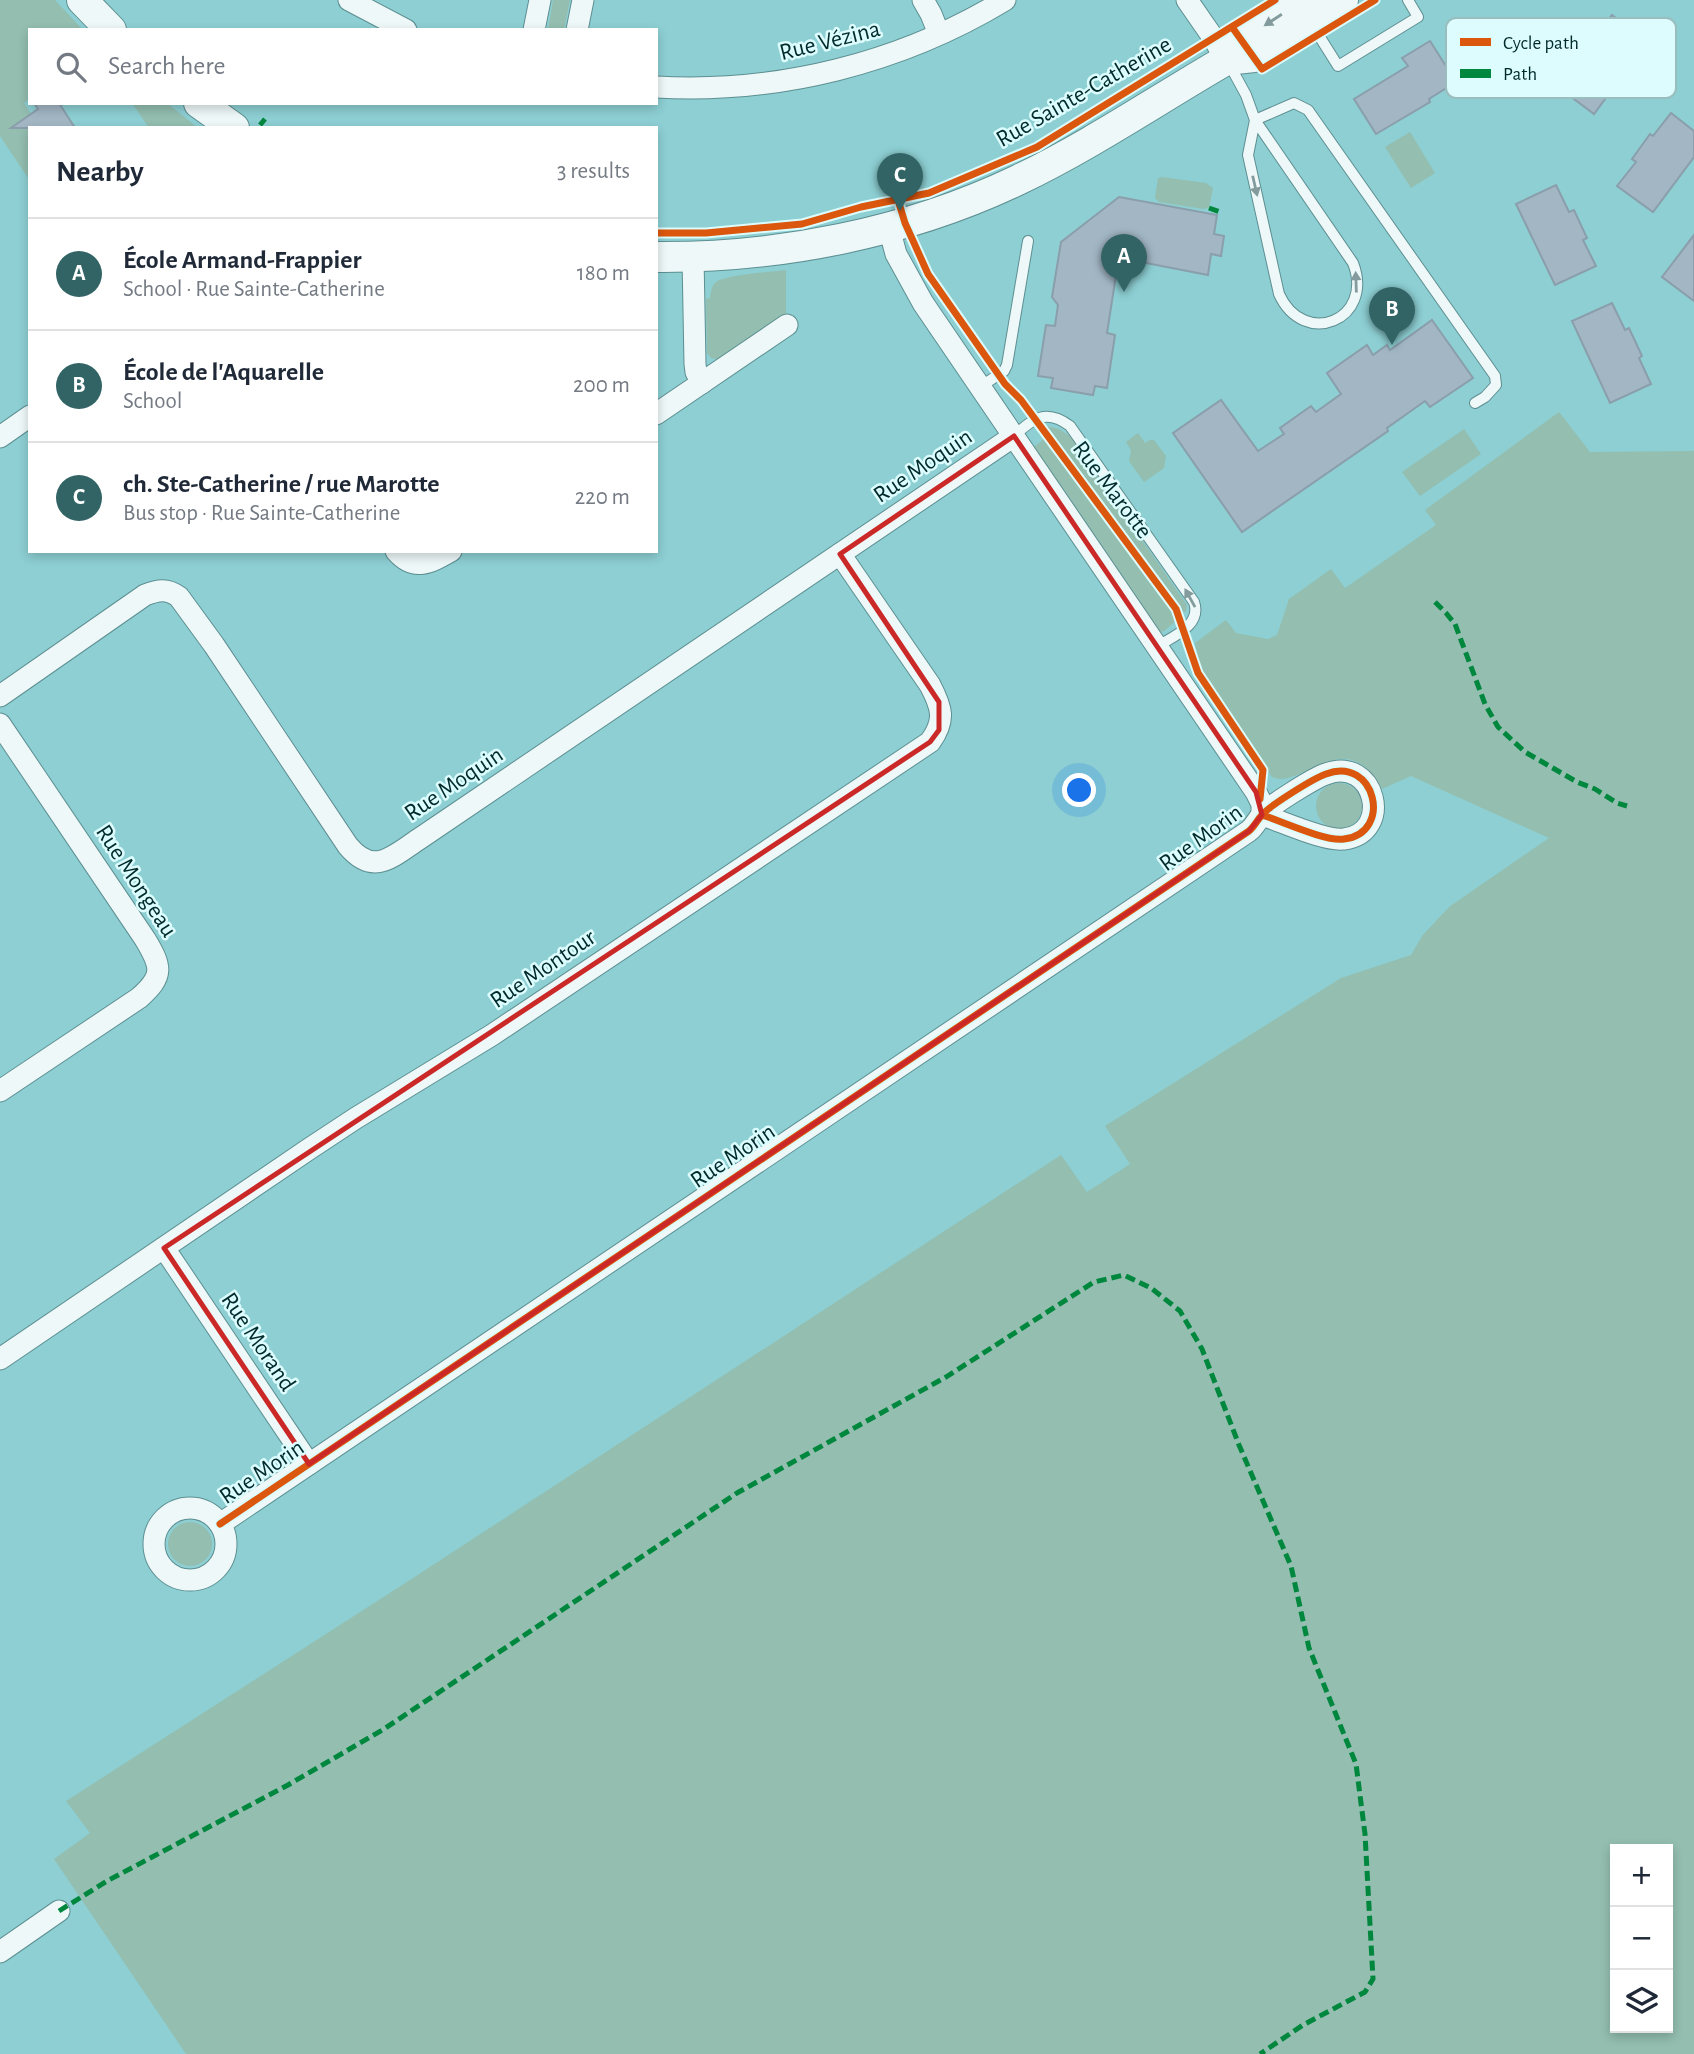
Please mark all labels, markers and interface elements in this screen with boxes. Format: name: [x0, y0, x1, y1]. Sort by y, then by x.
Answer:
one-way arrow: [1264, 13, 1282, 27]
street label: Rue Vézina: [777, 17, 883, 65]
legend: [1446, 18, 1676, 98]
search box: [28, 28, 658, 105]
street label: Rue Sainte-Catherine: [992, 32, 1176, 152]
text: Cycle path: [1503, 34, 1579, 53]
icon: search: [52, 48, 90, 86]
text: Search here: [108, 53, 226, 79]
text: Path: [1503, 65, 1537, 84]
pin: C: [877, 153, 923, 211]
text: Nearby: [56, 157, 144, 187]
text: 3 results: [557, 160, 630, 183]
one-way arrow: [1250, 175, 1261, 197]
pin: A: [1101, 234, 1147, 292]
text: École Armand-Frappier: [123, 247, 362, 273]
text: A: [72, 262, 86, 285]
text: 180 m: [577, 262, 630, 285]
one-way arrow: [1350, 271, 1361, 293]
text: School · Rue Sainte-Catherine: [123, 278, 385, 301]
pin: B: [1369, 287, 1415, 345]
text: École de l'Aquarelle: [123, 359, 324, 385]
text: B: [72, 374, 86, 397]
text: 200 m: [573, 374, 630, 397]
text: School: [123, 390, 182, 413]
street label: Rue Moquin: [869, 424, 977, 508]
street label: Rue Marotte: [1068, 437, 1156, 543]
text: ch. Ste-Catherine / rue Marotte: [123, 471, 440, 497]
text: C: [73, 486, 85, 509]
text: 220 m: [575, 486, 630, 509]
text: Bus stop · Rue Sainte-Catherine: [123, 502, 400, 525]
one-way arrow: [1184, 587, 1196, 607]
street label: Rue Moquin: [400, 742, 508, 826]
your location: [1062, 773, 1096, 807]
street label: Rue Morin: [1155, 800, 1247, 876]
street label: Rue Mongeau: [91, 821, 181, 941]
street label: Rue Montour: [486, 925, 600, 1013]
street label: Rue Morin: [686, 1119, 780, 1193]
street label: Rue Morand: [216, 1288, 300, 1396]
street label: Rue Morin: [215, 1435, 309, 1509]
map controls: [1610, 1844, 1673, 2033]
button: +: [1610, 1844, 1673, 1907]
button: −: [1610, 1907, 1673, 1970]
button: layers: [1610, 1970, 1673, 2033]

